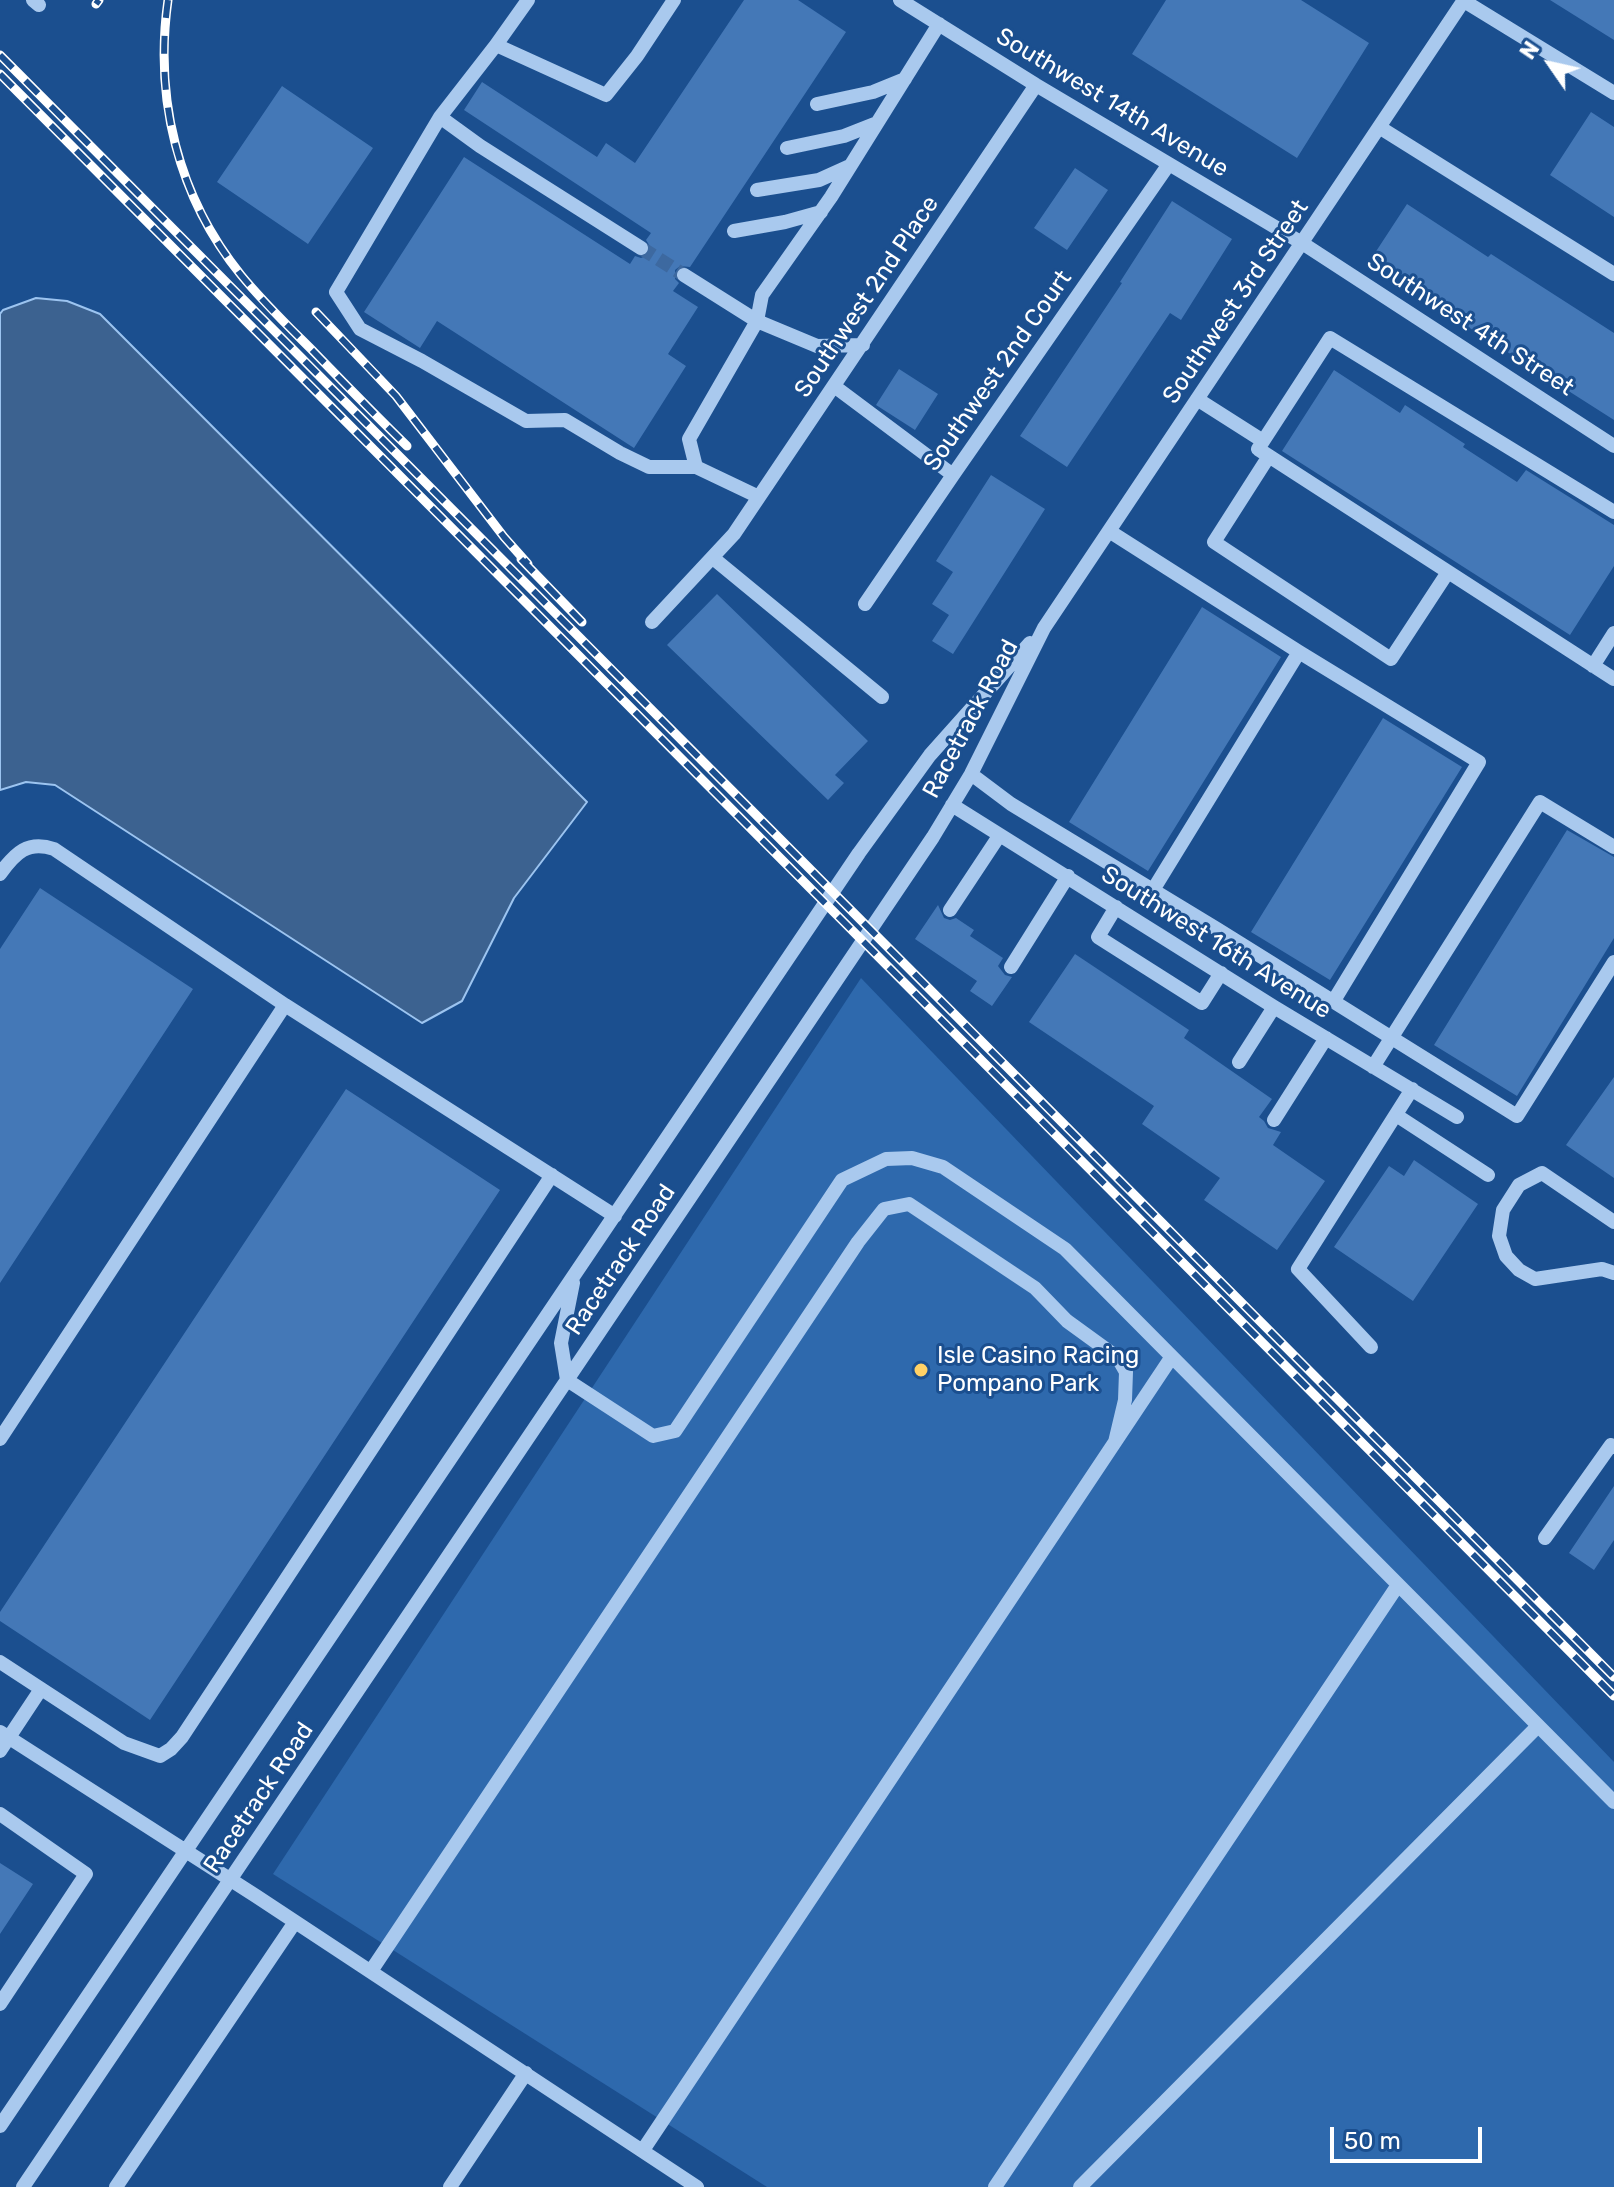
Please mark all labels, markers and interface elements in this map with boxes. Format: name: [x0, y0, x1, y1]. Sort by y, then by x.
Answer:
street label: Southwest 14th Avenue: [991, 22, 1233, 184]
north arrow: [1510, 24, 1590, 104]
text: N: [1514, 36, 1545, 64]
street label: Southwest 2nd Place: [789, 191, 945, 403]
street label: Southwest 3rd Street: [1157, 195, 1315, 409]
street label: Southwest 4th Street: [1361, 247, 1579, 403]
street label: Southwest 2nd Court: [918, 265, 1078, 477]
street label: Racetrack Road: [917, 635, 1025, 803]
street label: Southwest 16th Avenue: [1096, 860, 1336, 1026]
street label: Racetrack Road: [560, 1179, 682, 1341]
place label: Isle Casino Racing Pompano Park: [937, 1342, 1139, 1398]
marker: Isle Casino Racing Pompano Park: [912, 1361, 930, 1379]
street label: Racetrack Road: [198, 1717, 320, 1879]
scale bar: [1334, 2111, 1486, 2161]
text: 50 m: [1344, 2127, 1401, 2155]

